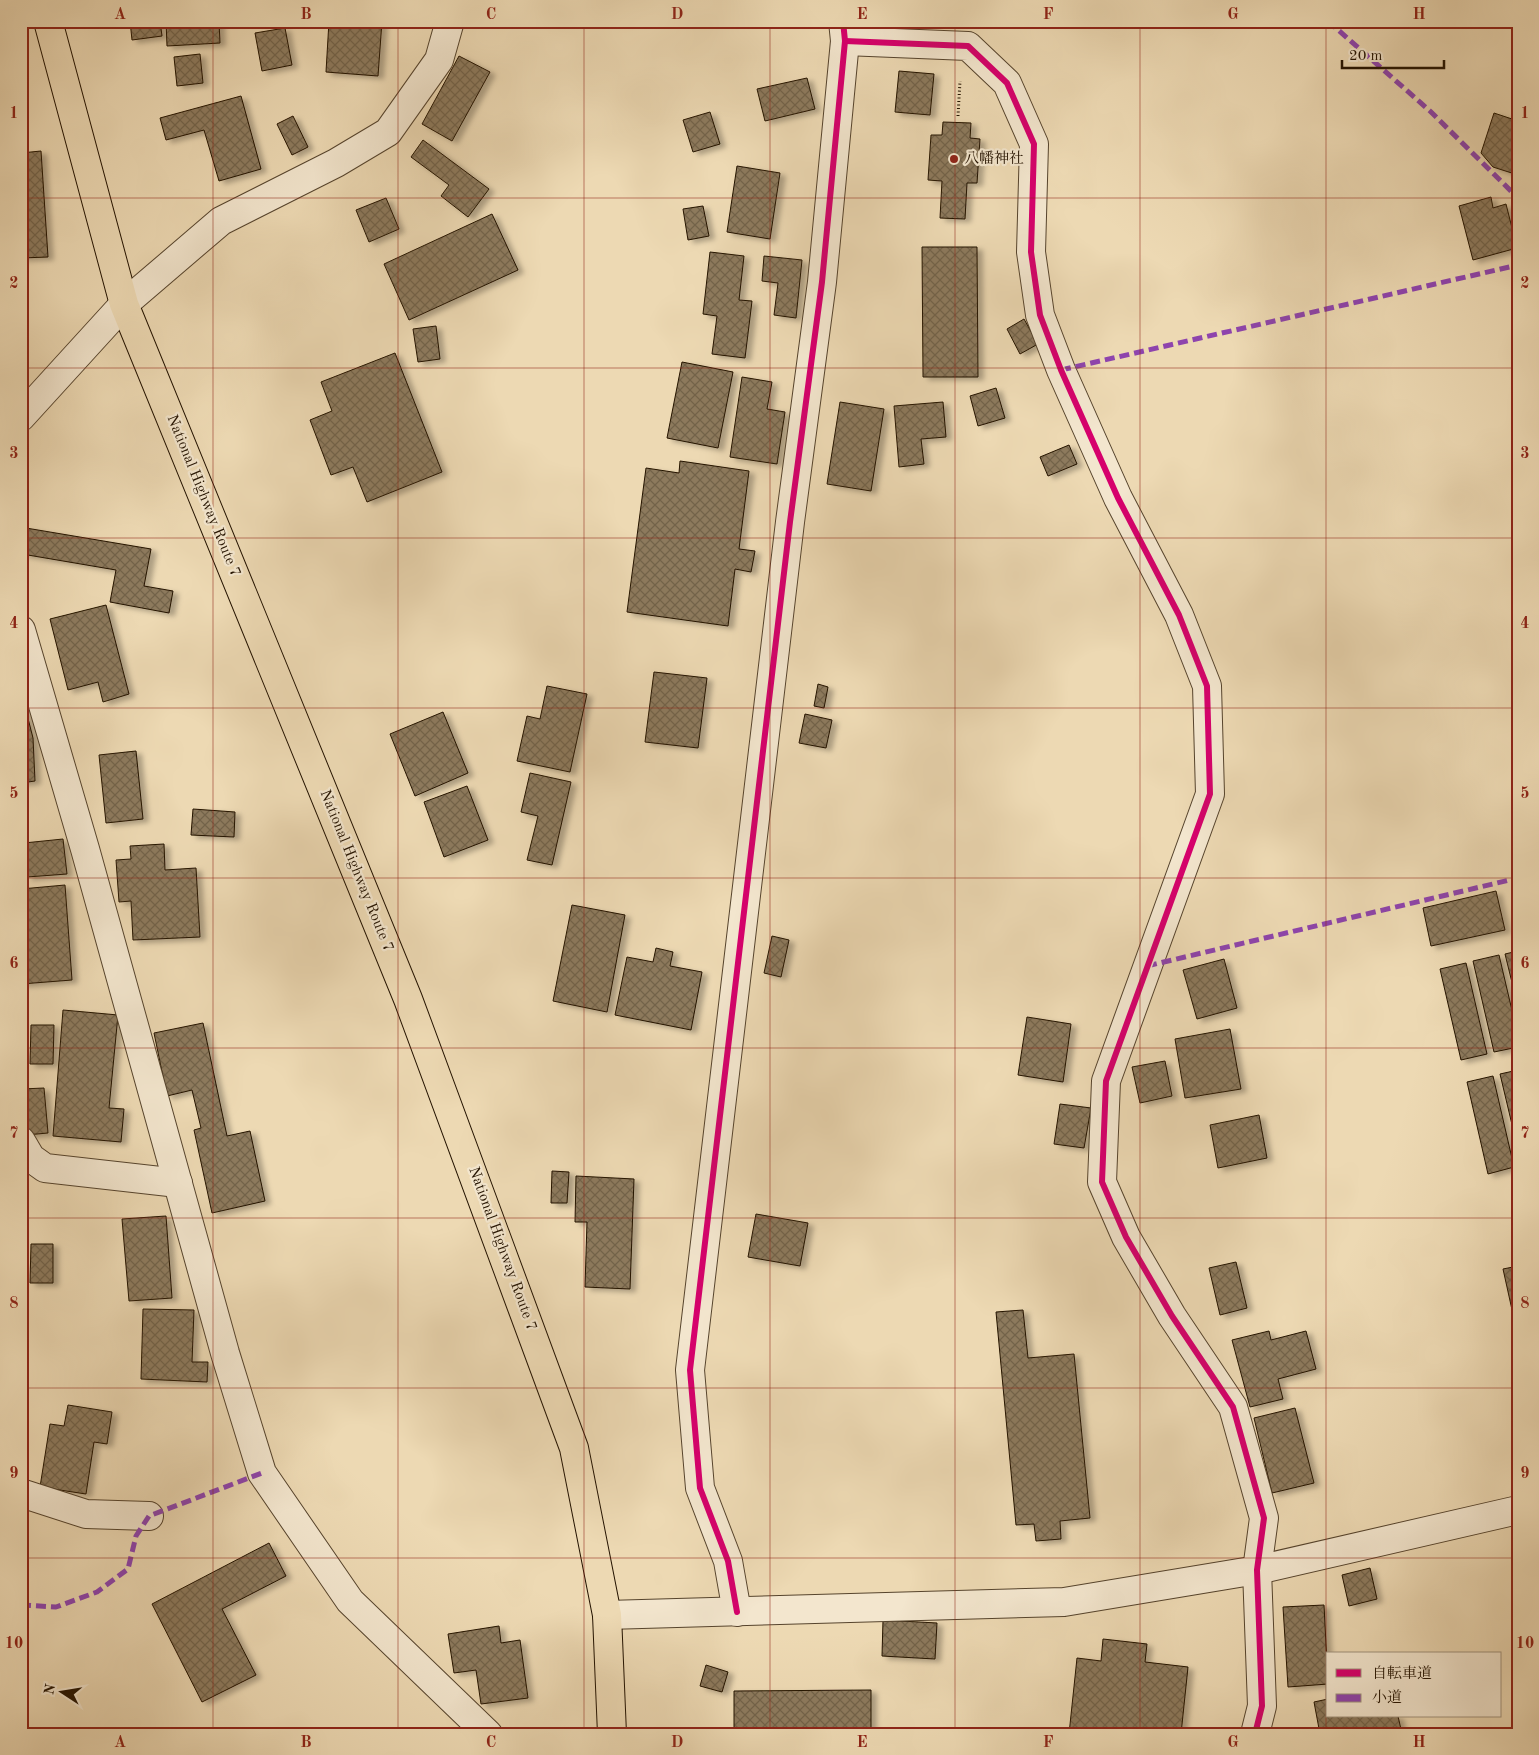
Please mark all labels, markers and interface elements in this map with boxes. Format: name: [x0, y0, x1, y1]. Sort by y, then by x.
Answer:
text: A: [114, 7, 126, 23]
text: B: [300, 7, 312, 23]
text: C: [486, 7, 496, 23]
text: D: [671, 7, 683, 23]
text: E: [856, 7, 868, 23]
text: F: [1043, 7, 1054, 23]
text: G: [1227, 7, 1239, 23]
text: H: [1412, 7, 1426, 23]
scale bar: [1342, 38, 1444, 70]
text: 20 m: [1349, 49, 1383, 64]
text: 1: [9, 106, 19, 122]
text: 1: [1520, 106, 1530, 122]
place label: 八幡神社: [964, 150, 1024, 167]
marker: 八幡神社: [948, 153, 960, 165]
text: 2: [9, 276, 19, 292]
text: 2: [1520, 276, 1530, 292]
street label: National Highway Route 7: [164, 413, 242, 579]
text: 3: [9, 446, 19, 462]
text: 3: [1520, 446, 1530, 462]
text: 4: [9, 616, 19, 632]
text: 4: [1520, 616, 1530, 632]
text: 5: [9, 786, 19, 802]
text: 5: [1520, 786, 1530, 802]
street label: National Highway Route 7: [317, 788, 395, 954]
text: 6: [9, 956, 19, 972]
text: 6: [1520, 956, 1530, 972]
text: 7: [9, 1126, 19, 1142]
text: 7: [1520, 1126, 1530, 1142]
street label: National Highway Route 7: [465, 1165, 539, 1333]
text: 8: [9, 1296, 19, 1312]
text: 8: [1520, 1296, 1530, 1312]
text: 9: [9, 1466, 19, 1482]
text: 9: [1520, 1466, 1530, 1482]
text: 10: [5, 1636, 23, 1652]
text: 10: [1516, 1636, 1534, 1652]
legend: [1326, 1652, 1502, 1718]
text: 自転車道: [1372, 1665, 1432, 1682]
north arrow: [38, 1668, 88, 1718]
text: N: [42, 1683, 58, 1696]
text: 小道: [1372, 1689, 1402, 1706]
text: A: [114, 1735, 126, 1751]
text: B: [300, 1735, 312, 1751]
text: C: [486, 1735, 496, 1751]
text: D: [671, 1735, 683, 1751]
text: E: [856, 1735, 868, 1751]
text: F: [1043, 1735, 1054, 1751]
text: G: [1227, 1735, 1239, 1751]
text: H: [1412, 1735, 1426, 1751]

